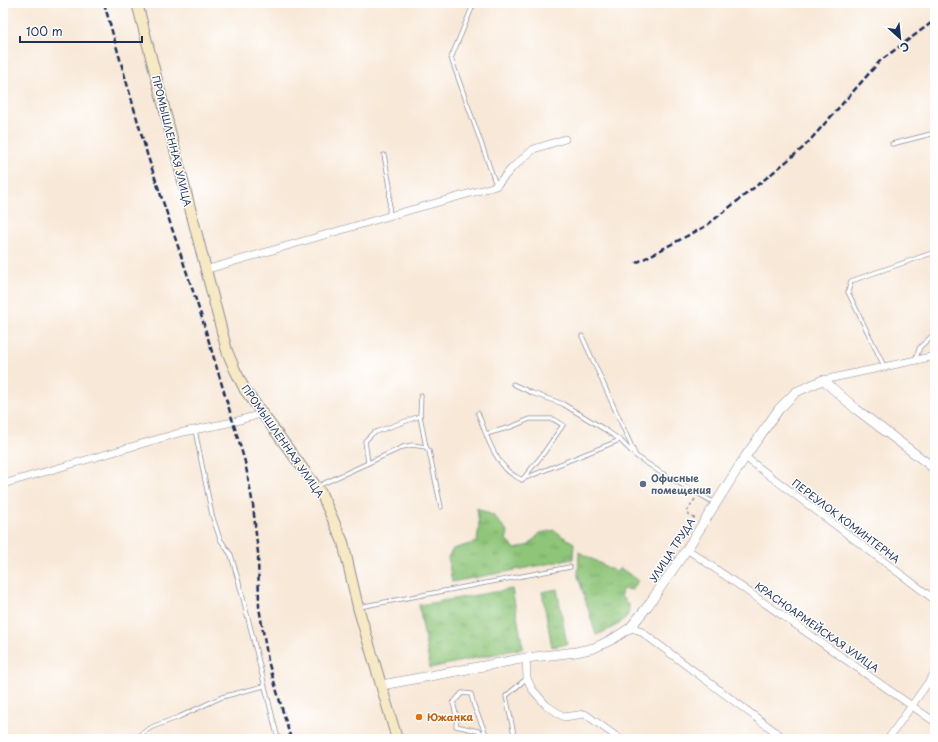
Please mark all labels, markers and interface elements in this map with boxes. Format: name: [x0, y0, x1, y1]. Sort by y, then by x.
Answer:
scale bar: [20, 18, 142, 44]
north arrow: [880, 18, 920, 58]
text: 100 m: [26, 22, 63, 40]
text: С: [897, 38, 912, 57]
street label: ПРОМЫШЛЕННАЯ УЛИЦА: [149, 74, 196, 208]
street label: ПРОМЫШЛЕННАЯ УЛИЦА: [239, 381, 328, 500]
place label: Офисные помещения: [651, 470, 711, 497]
street label: ПЕРЕУЛОК КОМИНТЕРНА: [789, 475, 904, 566]
marker: Офисные помещения: [638, 479, 648, 489]
street label: УЛИЦА ТРУДА: [645, 514, 698, 585]
street label: КРАСНОАРМЕЙСКАЯ УЛИЦА: [752, 578, 883, 675]
place label: Южанка: [427, 709, 474, 724]
marker: Южанка: [414, 712, 424, 722]

